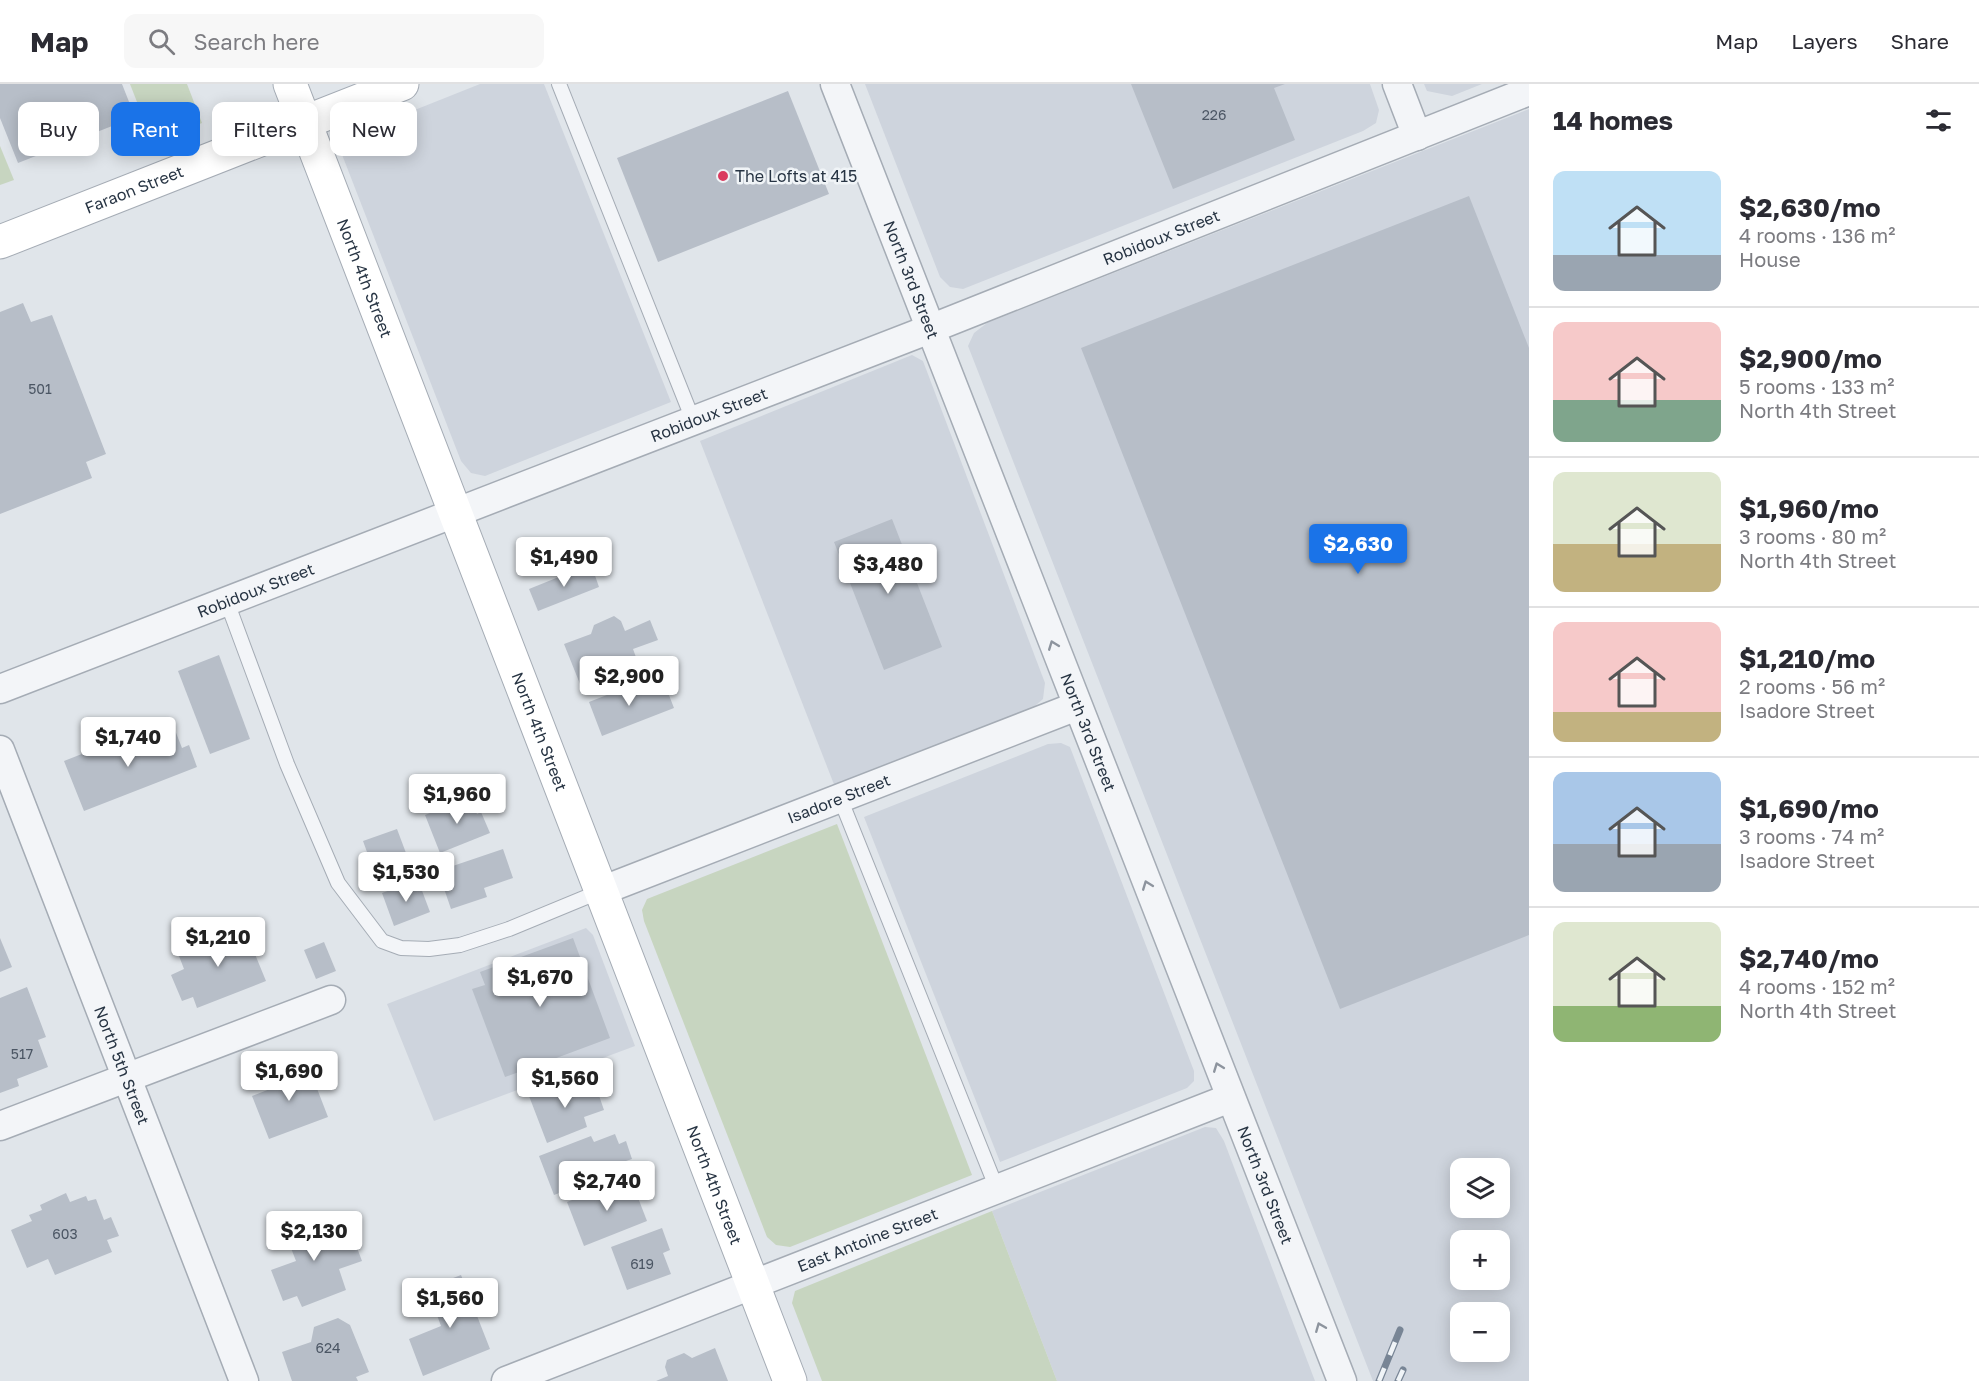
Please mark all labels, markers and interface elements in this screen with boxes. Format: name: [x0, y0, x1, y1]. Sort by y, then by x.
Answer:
search box: [124, 14, 544, 68]
text: Map: [30, 25, 88, 58]
icon: search: [145, 25, 178, 58]
text: Search here: [193, 28, 319, 55]
text: Map: [1715, 28, 1758, 54]
text: Layers: [1791, 28, 1858, 54]
text: Share: [1891, 28, 1949, 54]
chip: Buy: [18, 102, 99, 156]
chip: Rent: [111, 102, 200, 156]
chip: Filters: [212, 102, 318, 156]
chip: New: [330, 102, 417, 156]
icon: filters: [1922, 104, 1955, 137]
text: 14 homes: [1553, 105, 1673, 136]
house number: 226: [1202, 106, 1226, 123]
street label: Faraon Street: [82, 161, 186, 218]
place label: The Lofts at 415: [735, 166, 857, 186]
marker: The Lofts at 415: [716, 169, 730, 183]
text: $2,630/mo: [1739, 192, 1881, 223]
icon: home: [1601, 195, 1673, 267]
street label: Robidoux Street: [1100, 205, 1222, 269]
street label: North 4th Street: [333, 216, 397, 340]
street label: North 3rd Street: [879, 218, 944, 342]
text: 4 rooms · 136 m²: [1739, 223, 1896, 247]
text: House: [1739, 247, 1801, 271]
text: $2,900/mo: [1739, 343, 1882, 374]
icon: home: [1601, 346, 1673, 418]
text: 5 rooms · 133 m²: [1739, 374, 1895, 398]
house number: 501: [28, 380, 52, 397]
street label: Robidoux Street: [647, 383, 770, 446]
text: North 4th Street: [1739, 398, 1896, 422]
text: $1,960/mo: [1739, 493, 1879, 524]
icon: home: [1601, 496, 1673, 568]
pin: $2,630: [1309, 524, 1407, 575]
text: 3 rooms · 80 m²: [1739, 524, 1886, 548]
text: $2,630: [1323, 531, 1393, 555]
pin: $1,490: [515, 537, 613, 588]
text: $1,490: [530, 544, 598, 568]
pin: $3,480: [839, 544, 937, 595]
text: North 4th Street: [1739, 548, 1896, 572]
text: $3,480: [853, 551, 923, 575]
street label: Robidoux Street: [194, 558, 317, 622]
one-way arrow: [1048, 640, 1060, 651]
text: $1,210/mo: [1739, 643, 1875, 674]
icon: home: [1601, 646, 1673, 718]
pin: $2,900: [580, 656, 678, 707]
text: $2,900: [594, 663, 664, 687]
street label: North 4th Street: [508, 669, 572, 794]
street label: North 3rd Street: [1056, 670, 1121, 794]
text: 2 rooms · 56 m²: [1739, 674, 1885, 698]
text: Isadore Street: [1739, 698, 1875, 722]
pin: $1,740: [79, 717, 177, 768]
text: $1,740: [95, 724, 161, 748]
street label: Isadore Street: [784, 770, 893, 828]
pin: $1,960: [408, 774, 506, 825]
text: $1,960: [423, 781, 491, 805]
text: $1,690/mo: [1739, 793, 1879, 824]
icon: home: [1601, 796, 1673, 868]
text: 3 rooms · 74 m²: [1739, 824, 1884, 848]
text: Isadore Street: [1739, 848, 1875, 872]
pin: $1,530: [357, 852, 455, 903]
text: $1,530: [372, 859, 440, 883]
one-way arrow: [1142, 881, 1154, 892]
pin: $1,210: [169, 917, 267, 968]
text: $1,210: [185, 924, 251, 948]
text: $2,740/mo: [1739, 943, 1879, 974]
icon: home: [1601, 946, 1673, 1018]
pin: $1,670: [491, 957, 589, 1008]
text: $1,670: [507, 964, 573, 988]
text: 4 rooms · 152 m²: [1739, 974, 1895, 998]
text: North 4th Street: [1739, 998, 1896, 1022]
street label: North 5th Street: [90, 1003, 154, 1127]
house number: 517: [11, 1045, 33, 1062]
pin: $1,690: [240, 1051, 338, 1102]
text: $1,690: [255, 1058, 323, 1082]
pin: $1,560: [516, 1058, 614, 1109]
one-way arrow: [1213, 1062, 1225, 1073]
text: $1,560: [531, 1065, 599, 1089]
street label: North 4th Street: [682, 1123, 746, 1247]
street label: North 3rd Street: [1233, 1123, 1297, 1247]
map controls: [1450, 1158, 1510, 1362]
button: layers: [1450, 1158, 1510, 1218]
pin: $2,740: [558, 1161, 656, 1212]
text: $2,740: [573, 1168, 641, 1192]
street label: East Antoine Street: [794, 1203, 940, 1276]
pin: $2,130: [265, 1211, 363, 1262]
text: $2,130: [280, 1218, 348, 1242]
house number: 603: [52, 1225, 78, 1242]
button: +: [1450, 1230, 1510, 1290]
house number: 619: [630, 1255, 654, 1272]
pin: $1,560: [401, 1278, 499, 1329]
text: $1,560: [416, 1285, 484, 1309]
button: −: [1450, 1302, 1510, 1362]
one-way arrow: [1315, 1322, 1327, 1333]
house number: 624: [315, 1339, 341, 1356]

